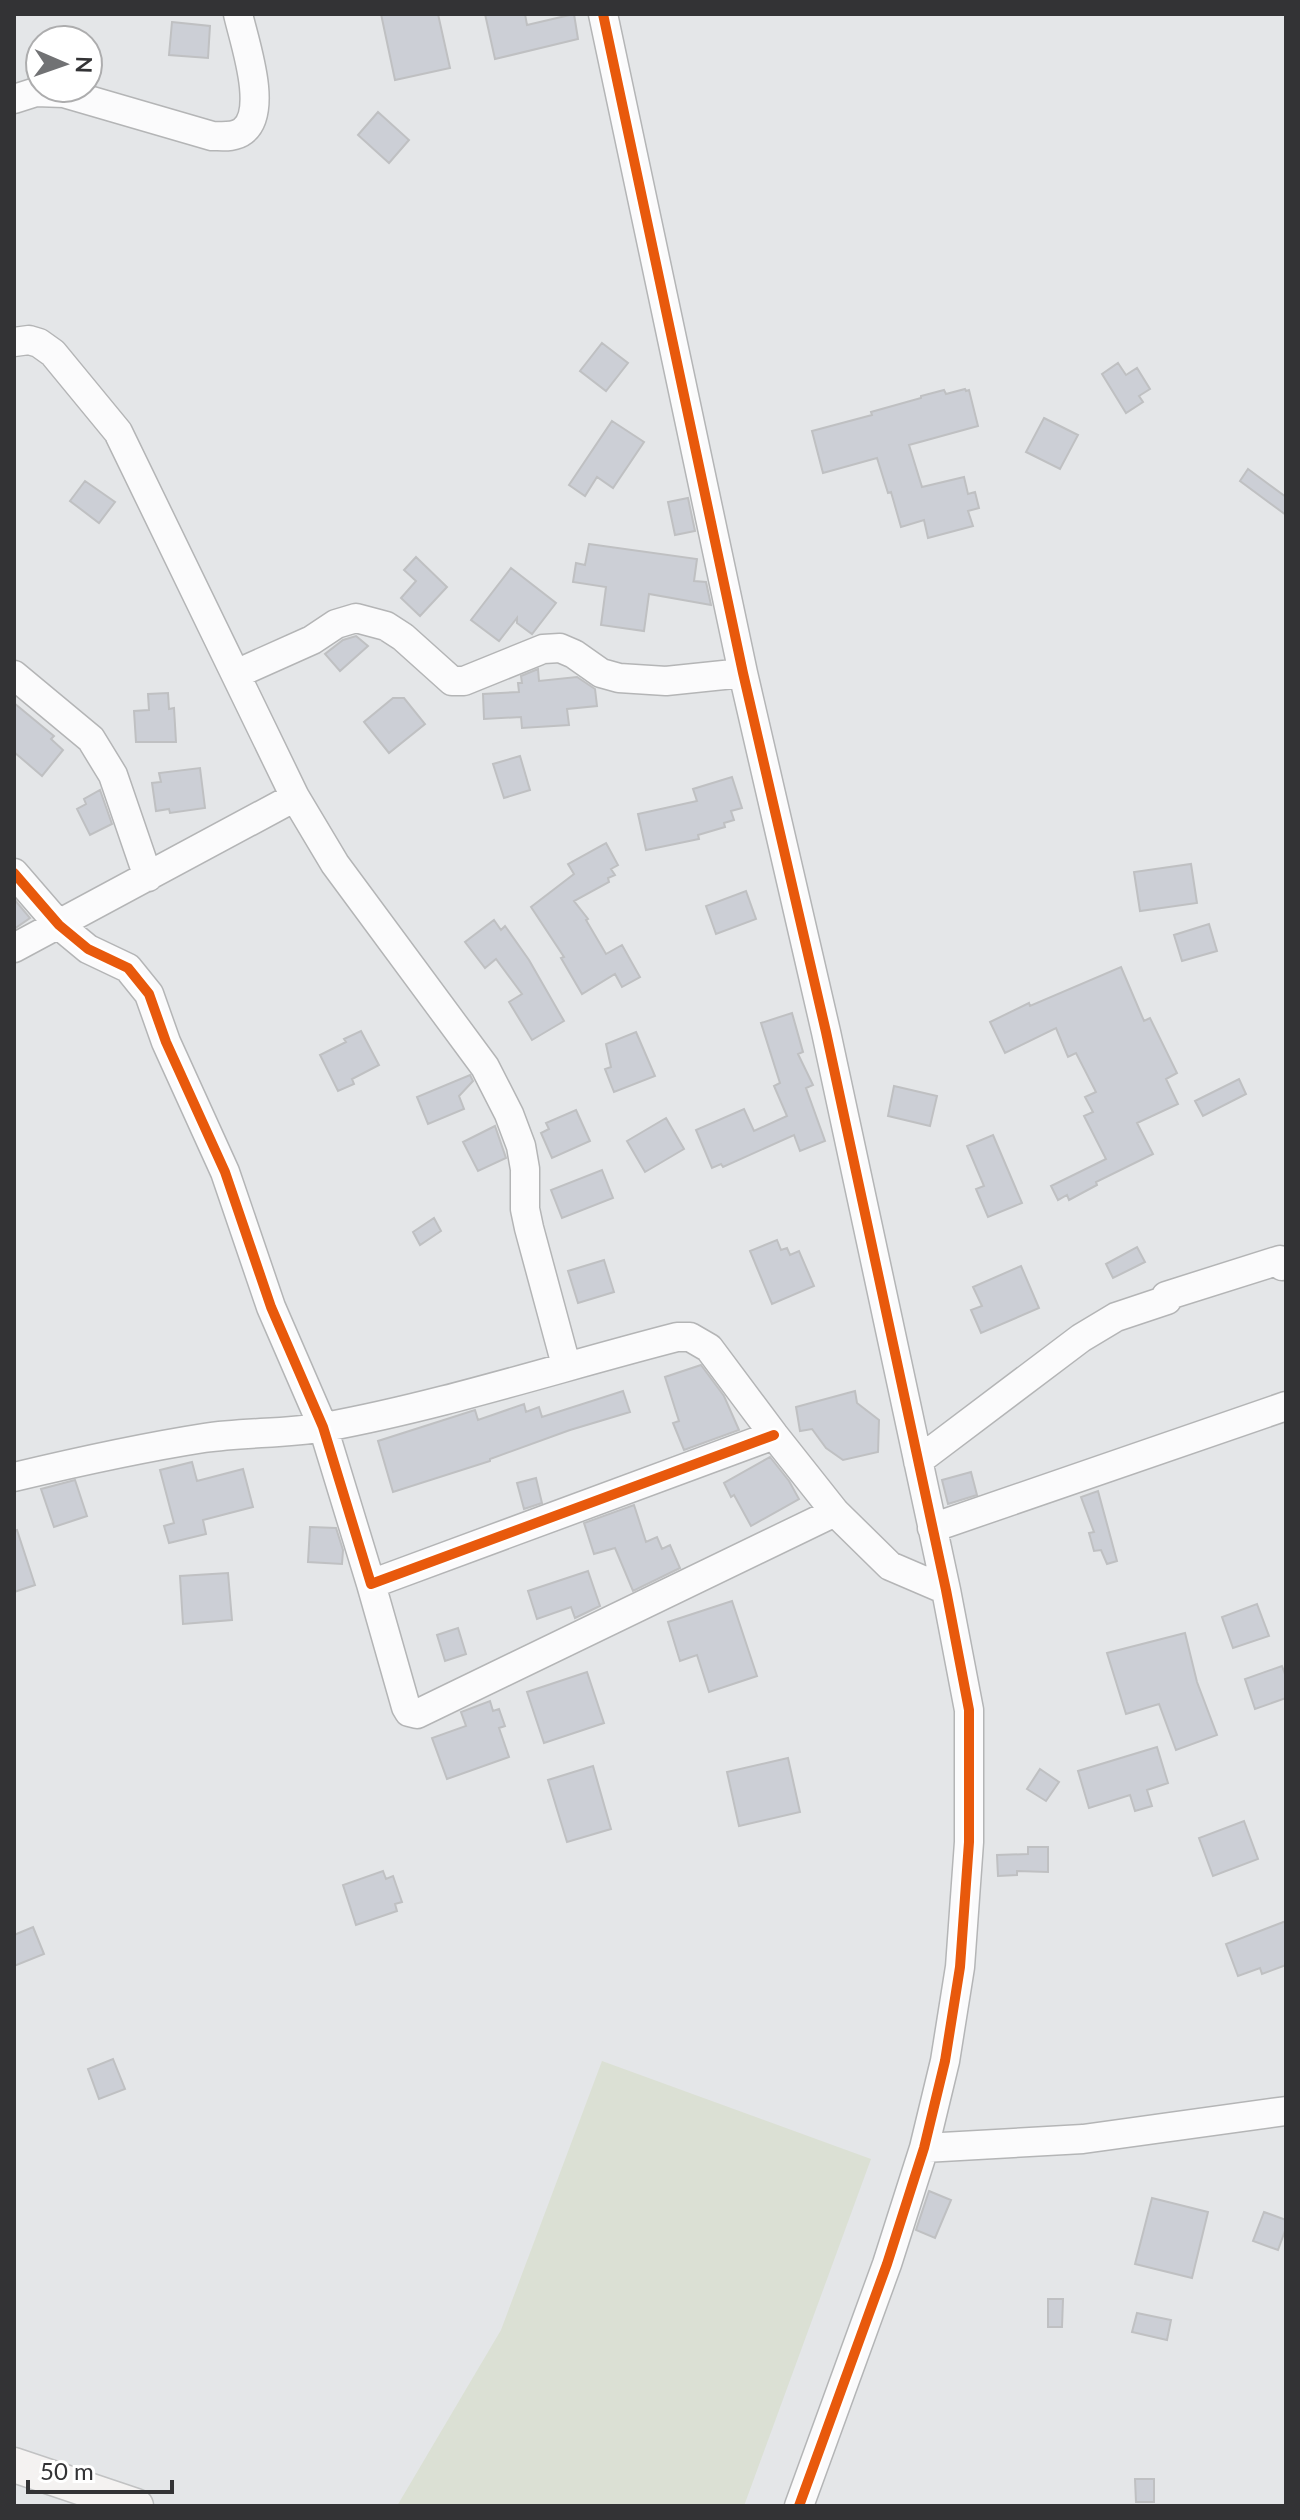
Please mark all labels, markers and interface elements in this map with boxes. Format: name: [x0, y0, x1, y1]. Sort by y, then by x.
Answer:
north arrow: [24, 24, 104, 104]
text: N: [71, 56, 98, 74]
scale bar: [28, 2444, 172, 2494]
text: 50 m: [40, 2456, 94, 2485]

